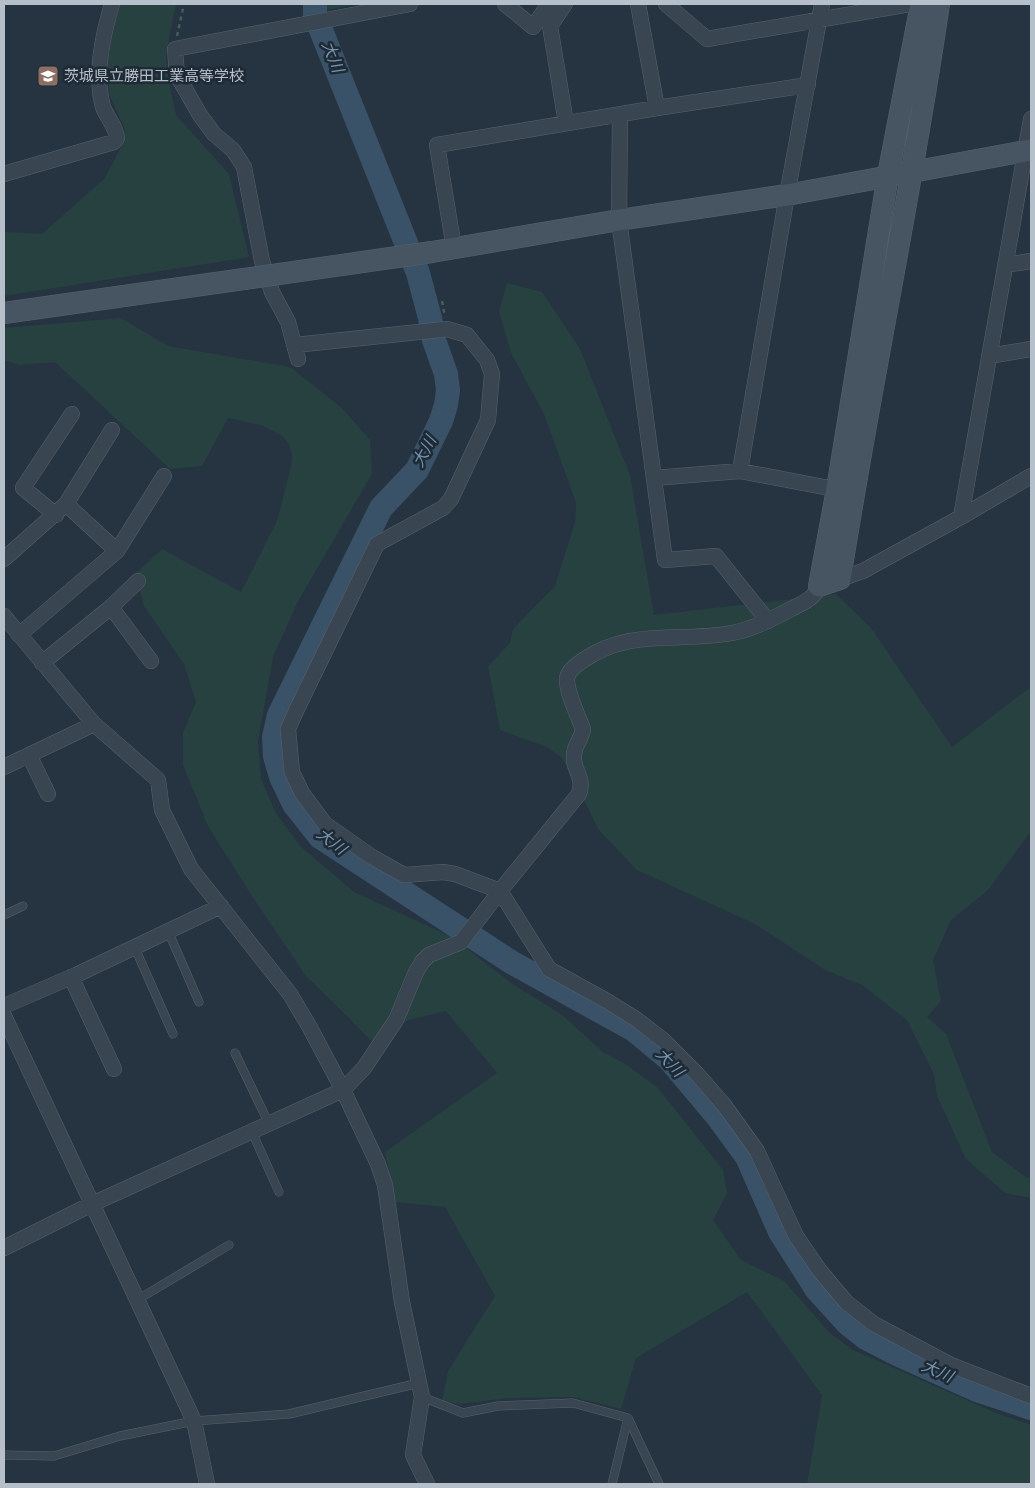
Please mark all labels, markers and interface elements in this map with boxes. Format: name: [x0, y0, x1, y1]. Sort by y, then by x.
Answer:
water label: 大川: [317, 39, 348, 77]
school or university icon: 茨城県立勝田工業高等学校: [36, 64, 60, 88]
place label: 茨城県立勝田工業高等学校: [64, 67, 244, 86]
water label: 大川: [409, 432, 442, 471]
water label: 大川: [313, 825, 351, 861]
water label: 大川: [651, 1045, 688, 1083]
water label: 大川: [919, 1357, 957, 1388]

